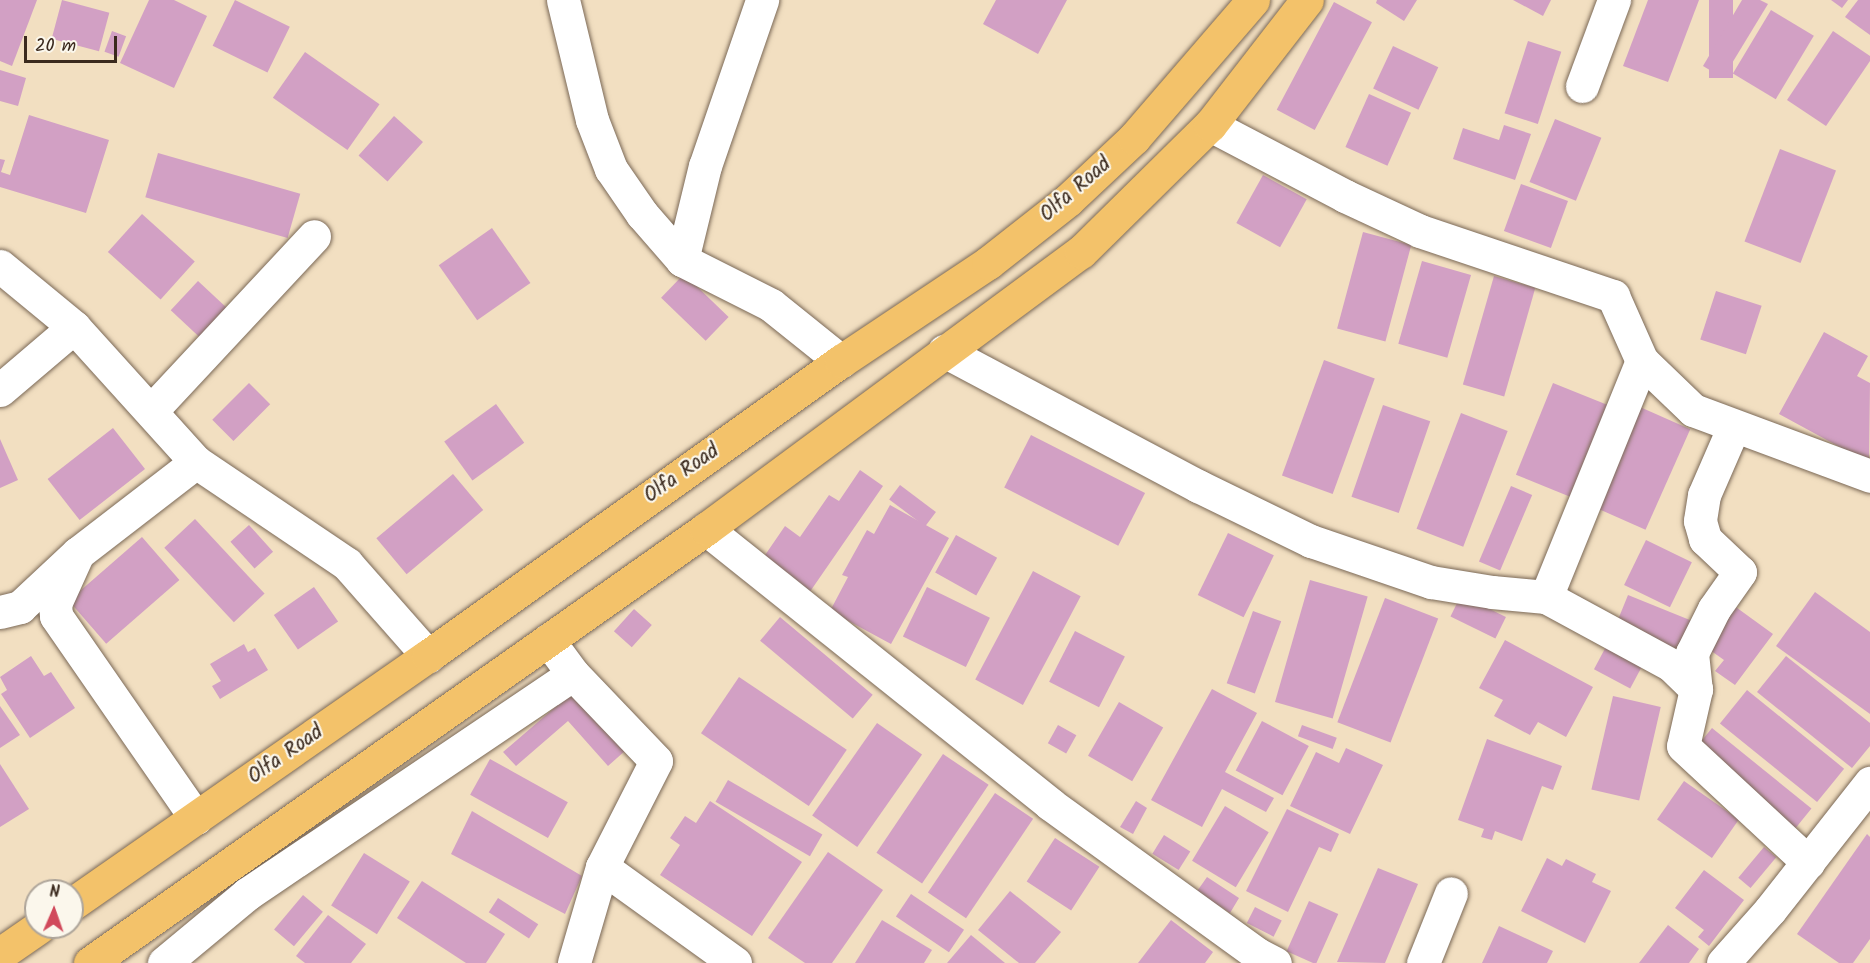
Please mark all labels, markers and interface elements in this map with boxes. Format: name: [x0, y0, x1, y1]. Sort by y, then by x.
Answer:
scale bar: [27, 24, 120, 62]
text: 20 m: [35, 32, 76, 61]
street label: Olfa Road: [1035, 152, 1117, 228]
street label: Olfa Road: [639, 439, 725, 509]
street label: Olfa Road: [243, 720, 329, 790]
north arrow: [24, 879, 84, 939]
text: N: [49, 880, 60, 905]

